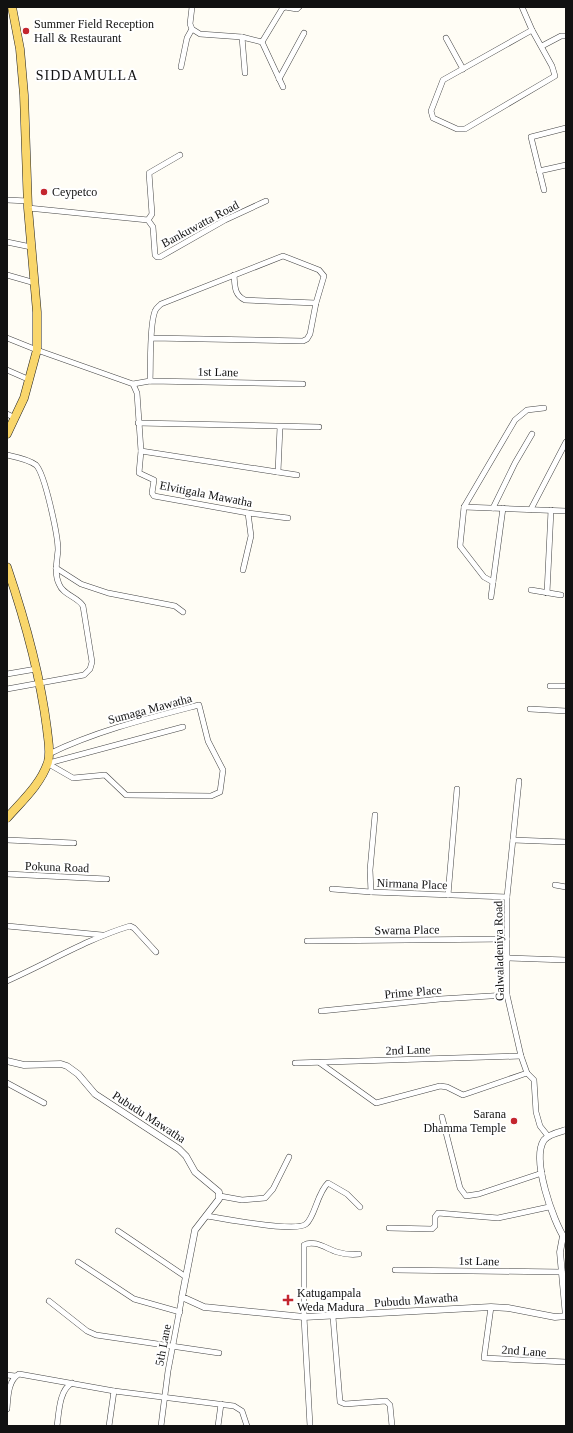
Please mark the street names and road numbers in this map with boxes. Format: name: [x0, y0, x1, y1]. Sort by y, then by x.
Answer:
street label: Bankuwatta Road: [159, 198, 241, 250]
street label: 1st Lane: [197, 365, 239, 379]
street label: Elvitigala Mawatha: [158, 478, 254, 510]
street label: Sumaga Mawatha: [107, 691, 194, 727]
street label: Pokuna Road: [25, 859, 89, 875]
street label: Nirmana Place: [376, 876, 448, 892]
street label: Galwaladeniya Road: [491, 901, 507, 1001]
street label: Swarna Place: [374, 922, 440, 938]
street label: Prime Place: [384, 983, 442, 1001]
street label: 2nd Lane: [385, 1042, 431, 1058]
street label: Pubudu Mawatha: [110, 1088, 189, 1146]
street label: 1st Lane: [458, 1254, 500, 1268]
street label: Pubudu Mawatha: [373, 1290, 459, 1310]
street label: 5th Lane: [152, 1323, 174, 1367]
street label: 2nd Lane: [501, 1342, 547, 1360]

